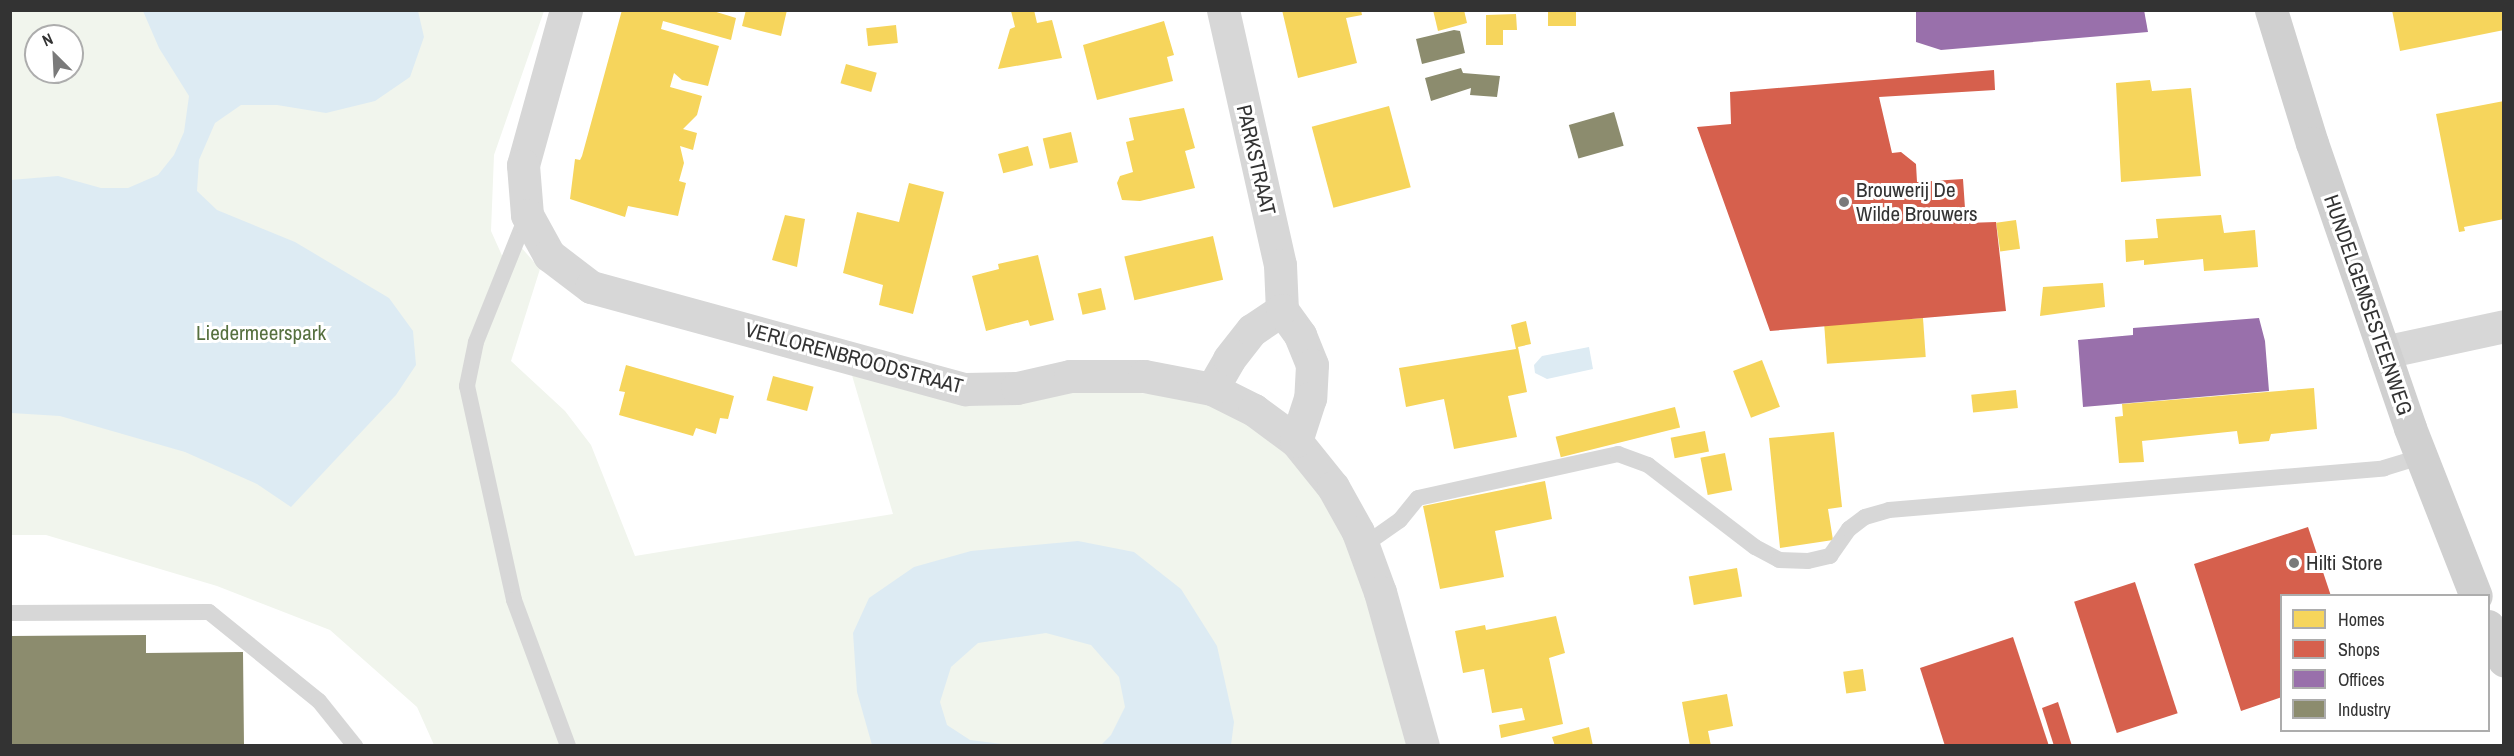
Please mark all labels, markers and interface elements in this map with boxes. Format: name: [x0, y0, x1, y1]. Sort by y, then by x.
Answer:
north arrow: [24, 24, 84, 84]
text: N: [39, 27, 56, 51]
street label: PARKSTRAAT: [1231, 102, 1281, 218]
place label: Brouwerij De Wilde Brouwers: [1856, 177, 1978, 227]
street label: HUNDELGEMSESTEENWEG: [2318, 191, 2418, 419]
marker: Brouwerij De Wilde Brouwers: [1837, 195, 1851, 209]
street label: VERLORENBROODSTRAAT: [742, 317, 966, 399]
park label: Liedermeerspark: [196, 320, 326, 346]
place label: Hilti Store: [2306, 550, 2383, 576]
marker: Hilti Store: [2287, 556, 2301, 570]
legend: [2280, 594, 2490, 732]
text: Homes: [2338, 607, 2385, 632]
text: Shops: [2338, 637, 2380, 662]
text: Offices: [2338, 667, 2385, 692]
text: Industry: [2338, 697, 2391, 722]

